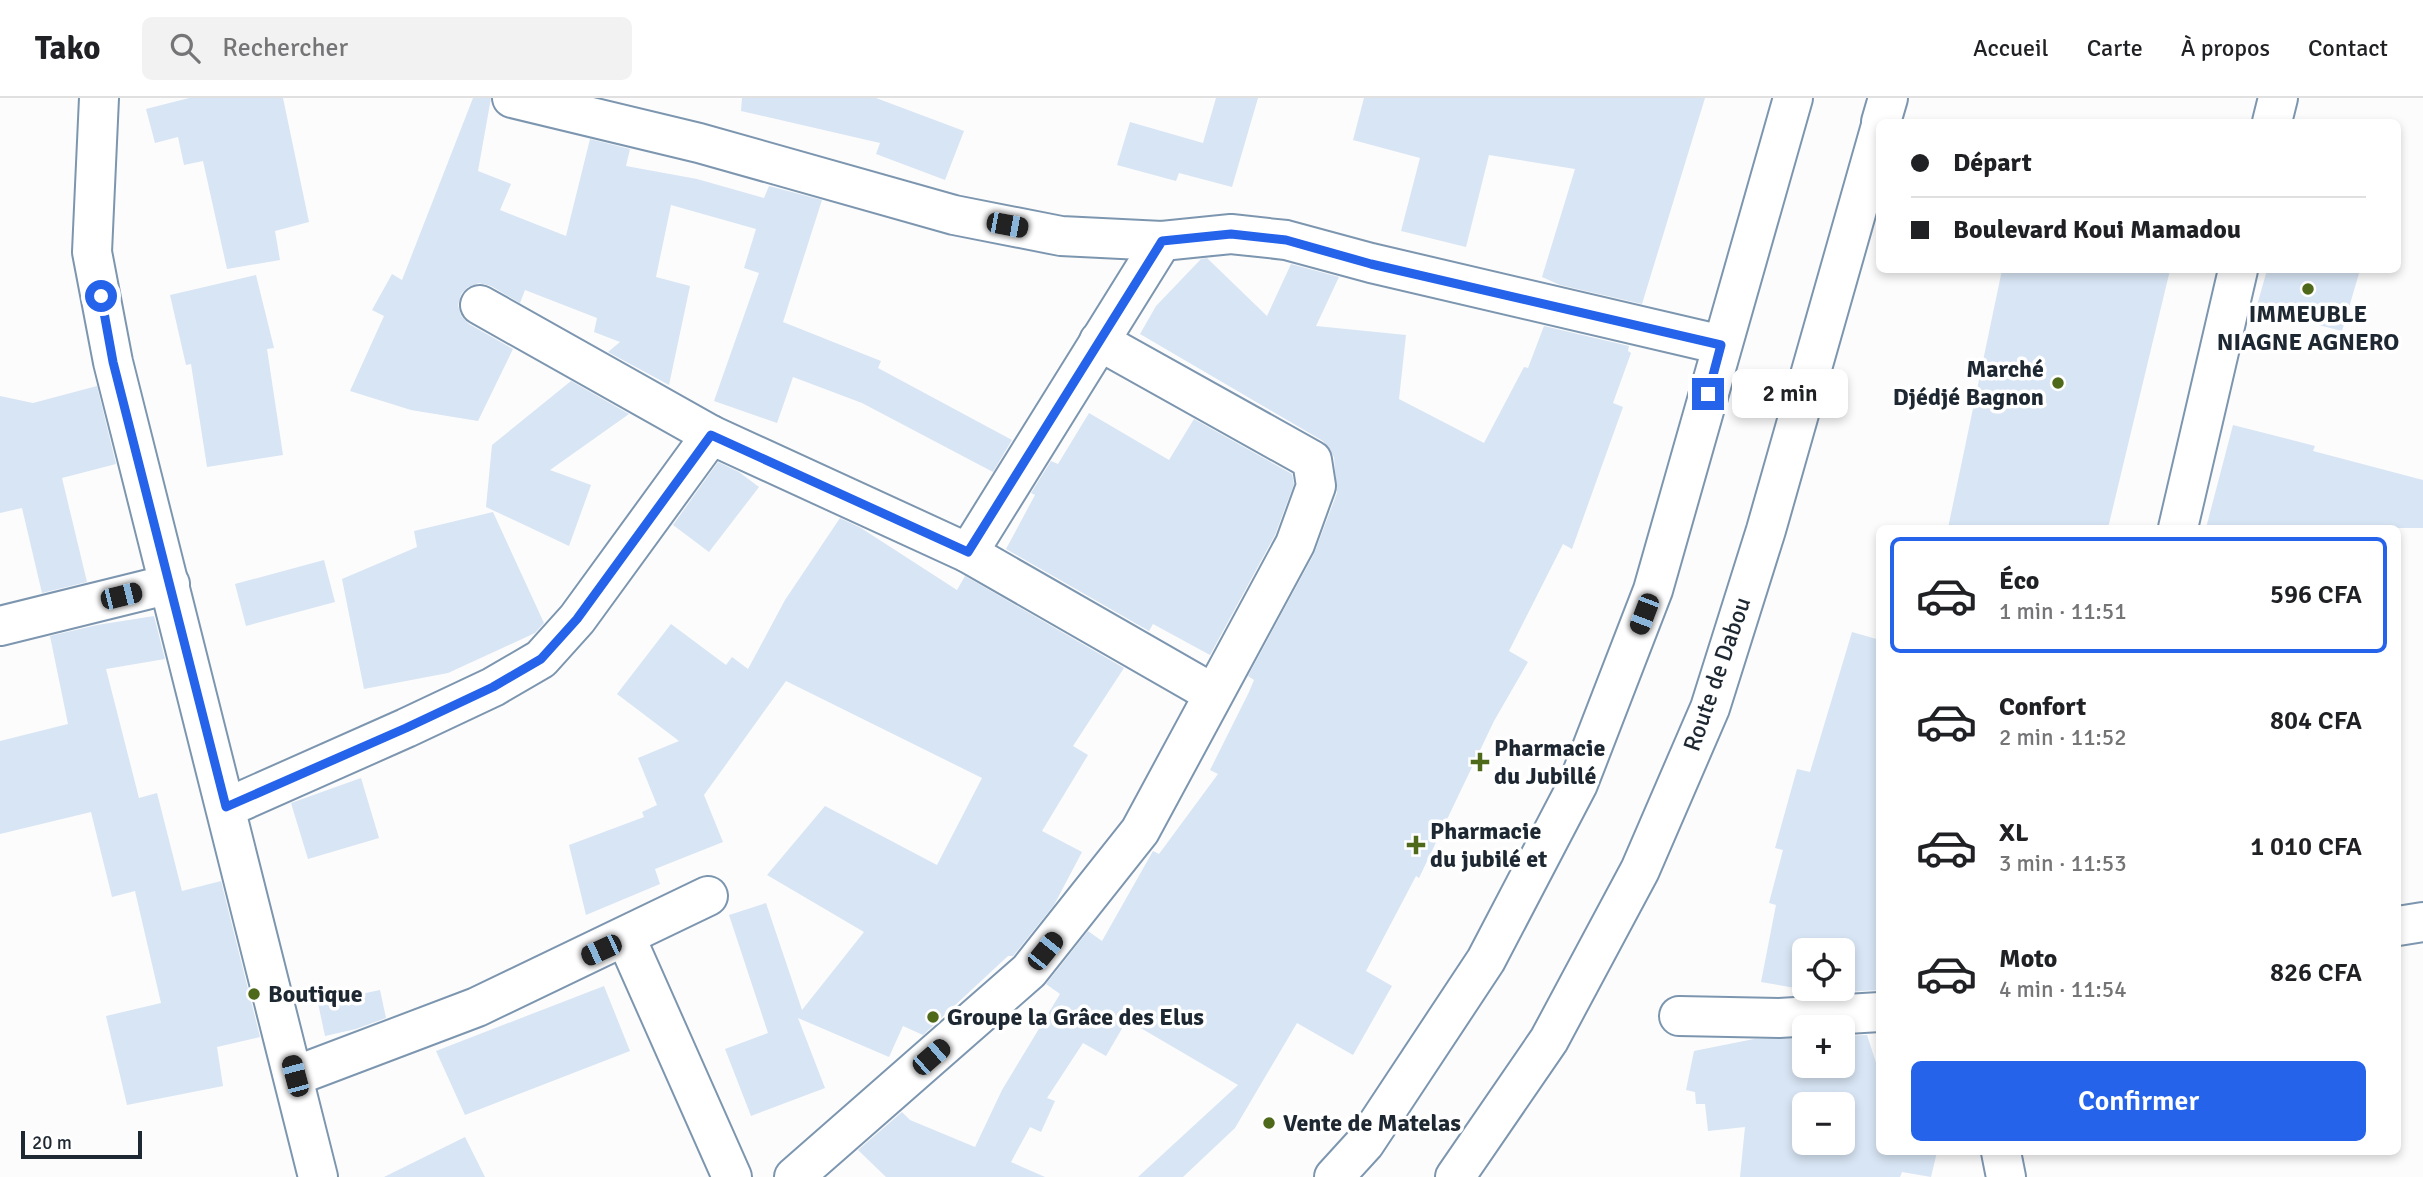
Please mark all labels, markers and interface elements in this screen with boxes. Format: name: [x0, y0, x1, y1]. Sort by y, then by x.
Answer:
search box: [142, 17, 632, 80]
text: Tako: [35, 28, 100, 69]
icon: search: [166, 29, 204, 67]
text: Rechercher: [222, 32, 348, 64]
text: Accueil: [1973, 33, 2049, 63]
text: Carte: [2087, 33, 2143, 63]
text: À propos: [2181, 33, 2270, 63]
text: Contact: [2308, 33, 2388, 63]
text: Départ: [1953, 147, 2032, 179]
car: [985, 211, 1030, 239]
text: Boulevard Koui Mamadou: [1953, 214, 2241, 246]
route start: [85, 280, 117, 312]
marker: IMMEUBLE NIAGNE AGNERO: [2300, 281, 2316, 297]
place label: IMMEUBLE NIAGNE AGNERO: [2217, 299, 2399, 357]
place label: Marché Djédjé Bagnon: [1893, 354, 2044, 412]
callout: 2 min: [1732, 370, 1848, 418]
marker: Marché Djédjé Bagnon: [2050, 375, 2066, 391]
route end: [1692, 378, 1724, 410]
text: 2 min: [1762, 379, 1818, 408]
icon: car: [1915, 564, 1978, 627]
text: Éco: [1999, 565, 2039, 597]
text: 596 CFA: [2270, 579, 2362, 611]
car: [99, 581, 144, 611]
car: [1627, 591, 1662, 637]
street label: Route de Dabou: [1677, 593, 1757, 755]
text: 1 min · 11:51: [1999, 597, 2127, 626]
icon: car: [1915, 690, 1978, 753]
text: Confort: [1999, 691, 2086, 723]
text: 804 CFA: [2270, 705, 2362, 737]
text: 2 min · 11:52: [1999, 723, 2127, 752]
place label: Pharmacie du Jubillé: [1494, 733, 1605, 791]
marker: Pharmacie du Jubillé: [1472, 754, 1488, 770]
place label: Pharmacie du jubilé et: [1430, 816, 1547, 874]
icon: car: [1915, 816, 1978, 879]
text: XL: [1999, 817, 2029, 849]
text: 1 010 CFA: [2250, 831, 2362, 863]
marker: Pharmacie du jubilé et: [1408, 837, 1424, 853]
text: 3 min · 11:53: [1999, 849, 2127, 878]
car: [1024, 928, 1067, 974]
car: [578, 932, 625, 968]
map controls: [1792, 938, 1855, 1155]
button: locate: [1792, 938, 1855, 1001]
icon: car: [1915, 942, 1978, 1005]
text: Moto: [1999, 943, 2057, 975]
text: 826 CFA: [2270, 957, 2362, 989]
text: 4 min · 11:54: [1999, 975, 2127, 1004]
place label: Boutique: [268, 979, 363, 1009]
marker: Boutique: [246, 986, 262, 1002]
place label: Groupe la Grâce des Elus: [947, 1002, 1204, 1032]
marker: Groupe la Grâce des Elus: [925, 1009, 941, 1025]
button: +: [1792, 1015, 1855, 1078]
car: [909, 1035, 954, 1079]
car: [280, 1053, 311, 1099]
button: Confirmer: [1911, 1061, 2366, 1141]
button: −: [1792, 1092, 1855, 1155]
place label: Vente de Matelas: [1283, 1108, 1461, 1138]
marker: Vente de Matelas: [1261, 1115, 1277, 1131]
scale bar: [21, 1128, 142, 1160]
text: 20 m: [32, 1131, 72, 1155]

